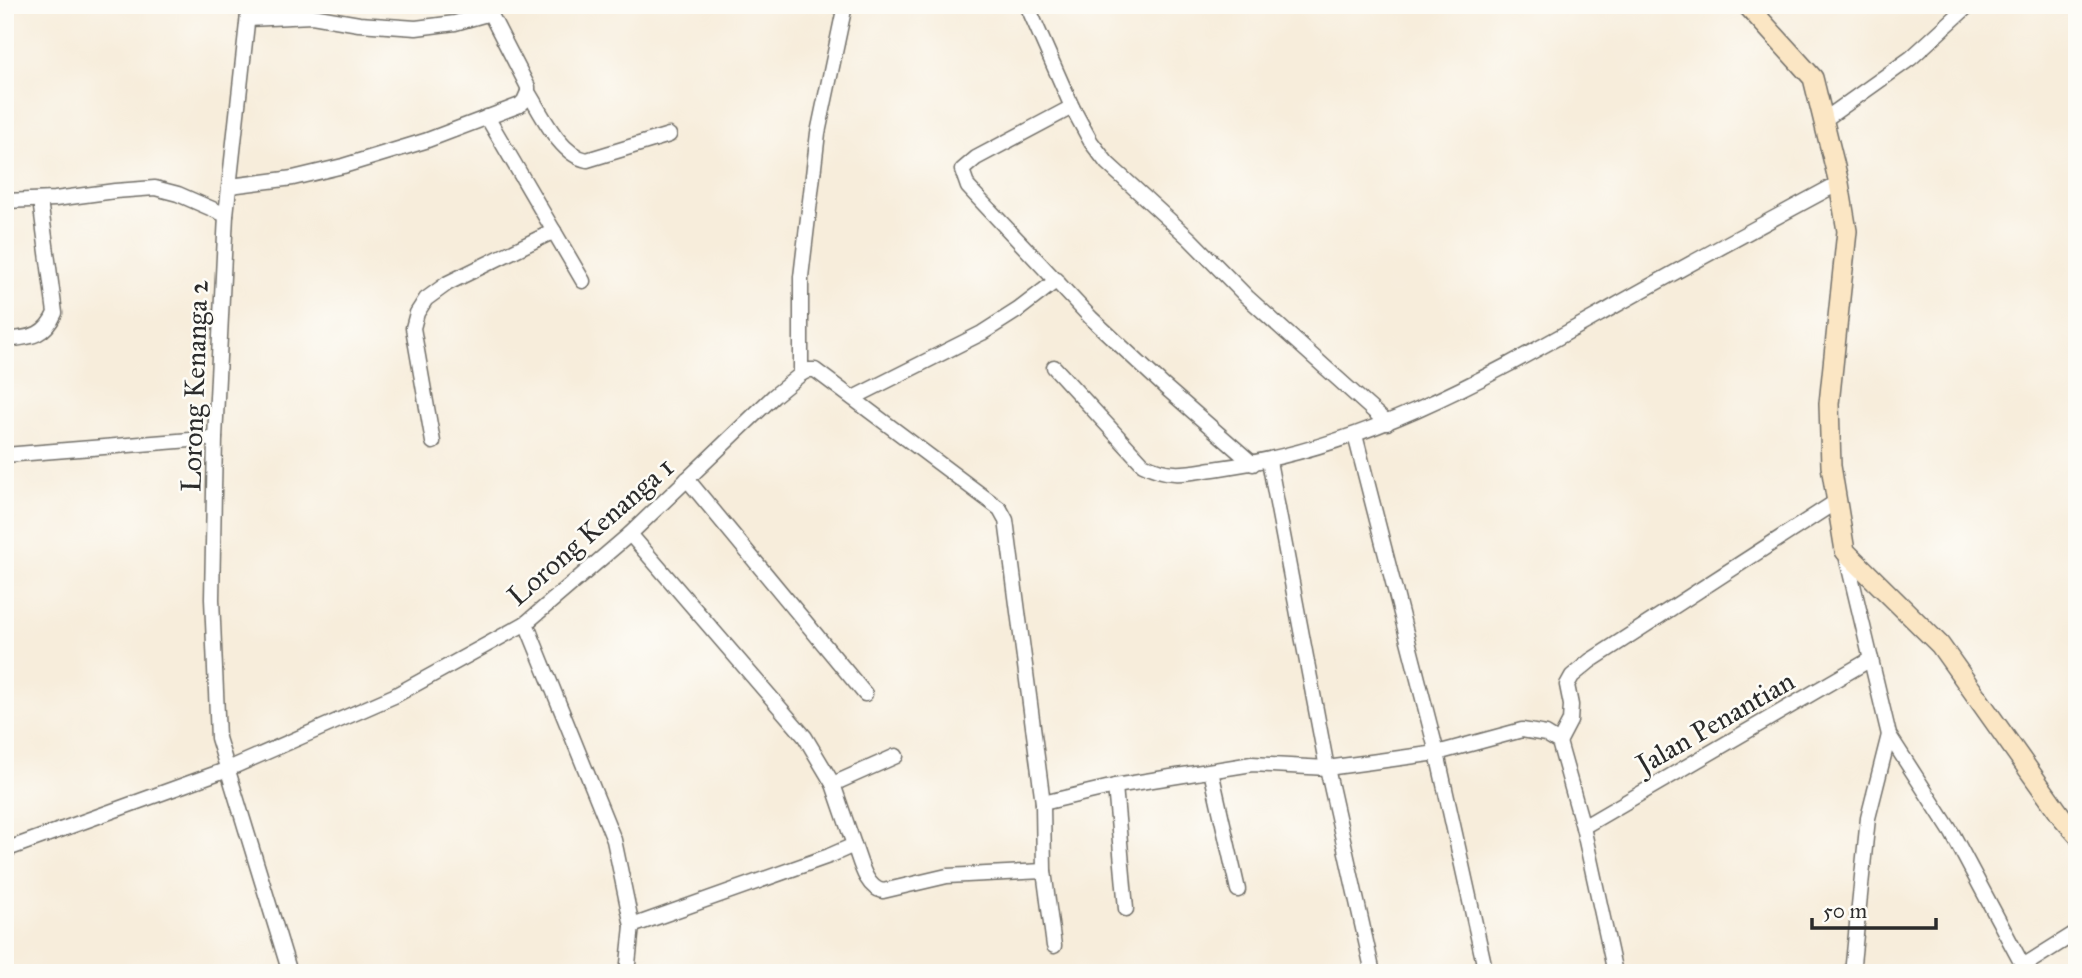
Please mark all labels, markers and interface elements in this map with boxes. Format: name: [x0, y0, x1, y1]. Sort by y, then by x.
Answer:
street label: Lorong Kenanga 2: [173, 279, 216, 493]
street label: Lorong Kenanga 1: [500, 450, 681, 613]
street label: Jalan Penantian: [1627, 663, 1800, 783]
scale bar: [1812, 887, 1937, 931]
text: 50 m: [1823, 898, 1868, 924]

